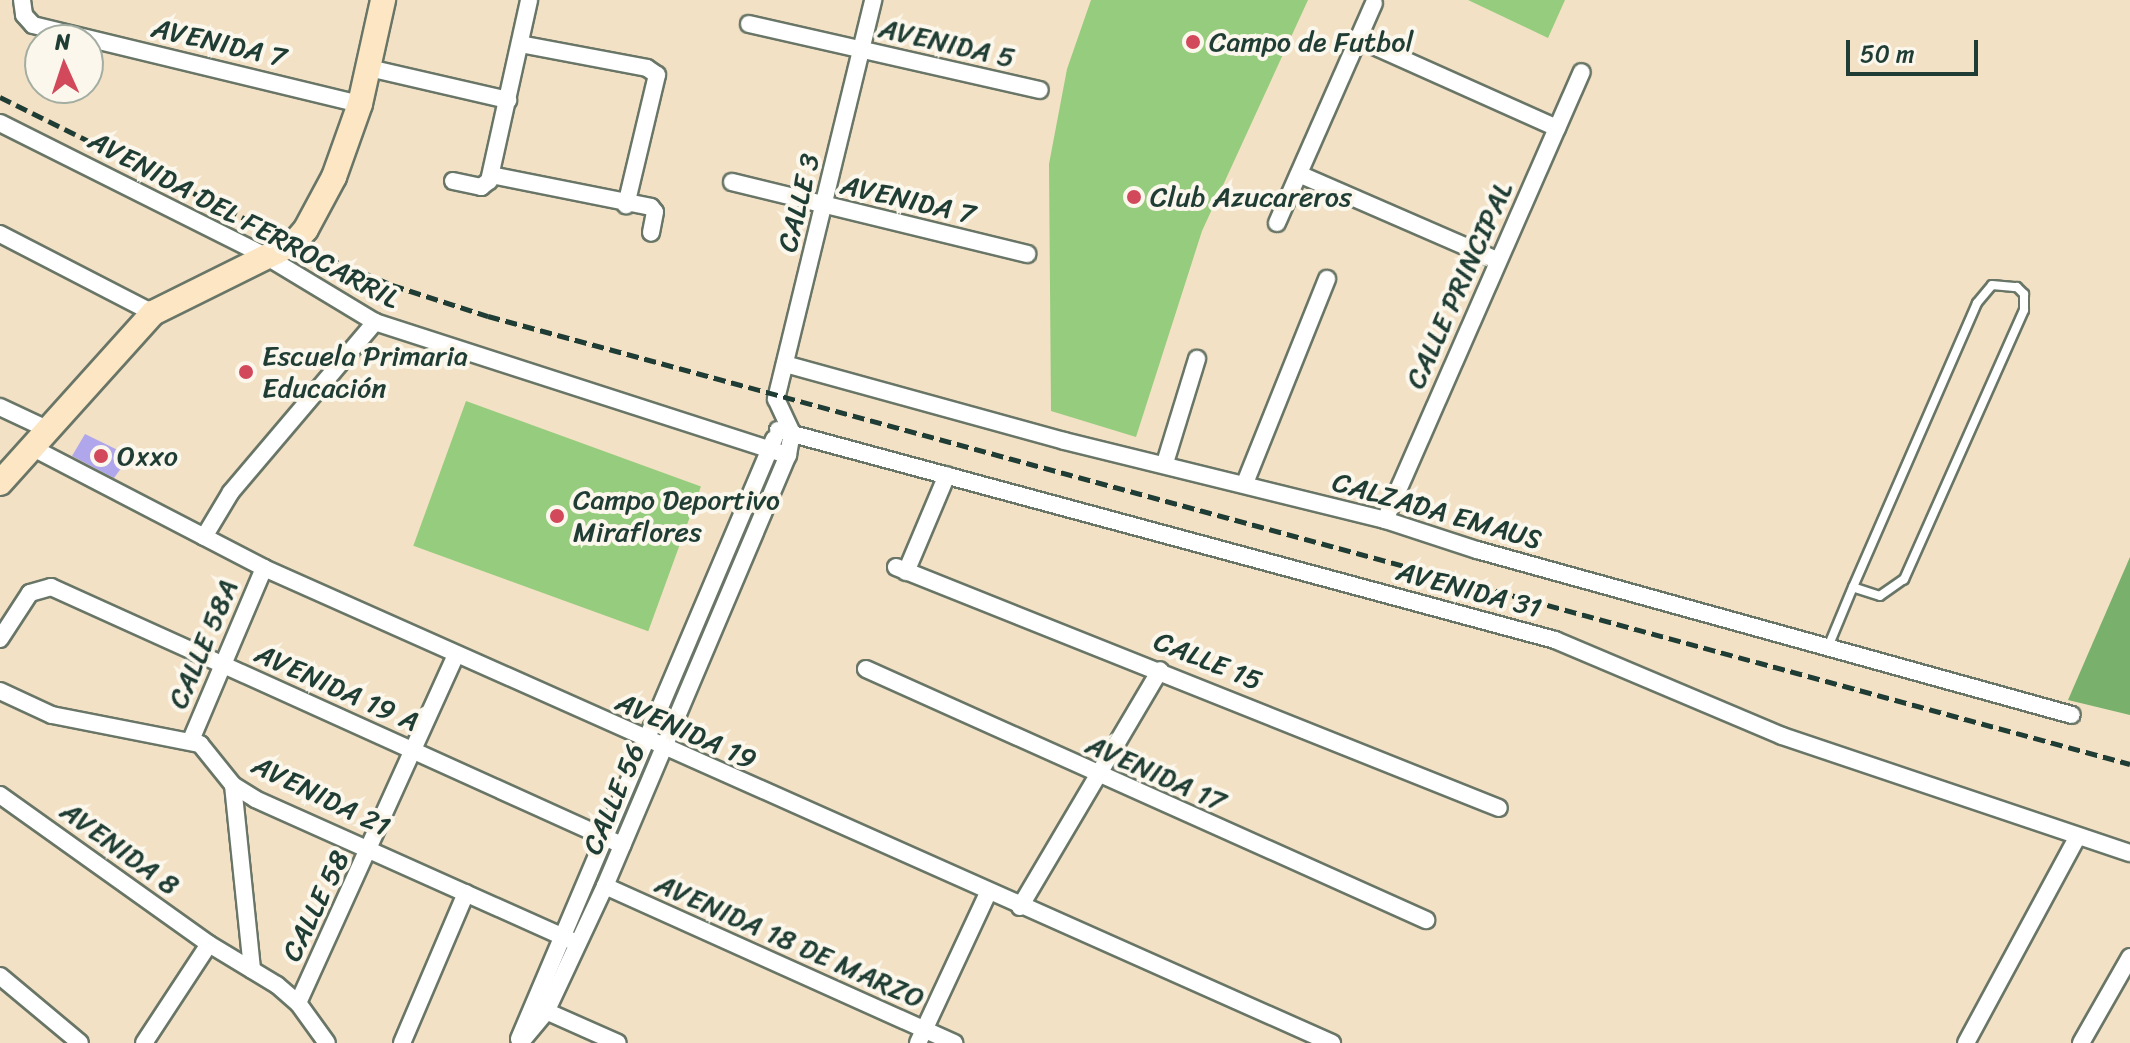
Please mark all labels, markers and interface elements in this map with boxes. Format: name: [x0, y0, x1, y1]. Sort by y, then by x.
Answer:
street label: AVENIDA 7: [148, 11, 290, 75]
street label: AVENIDA 5: [876, 11, 1018, 75]
text: N: [54, 22, 71, 61]
north arrow: [24, 24, 104, 104]
scale bar: [1850, 24, 1982, 74]
place label: Campo de Futbol: [1209, 25, 1414, 59]
marker: Campo de Futbol: [1184, 33, 1202, 51]
text: 50 m: [1860, 33, 1915, 75]
street label: AVENIDA DEL FERROCARRIL: [82, 123, 406, 317]
street label: CALLE 3: [771, 150, 827, 256]
street label: AVENIDA 7: [837, 168, 979, 232]
street label: CALLE PRINCIPAL: [1398, 176, 1520, 394]
place label: Club Azucareros: [1150, 180, 1351, 214]
marker: Club Azucareros: [1125, 188, 1143, 206]
place label: Escuela Primaria Educación: [262, 339, 468, 405]
marker: Escuela Primaria Educación: [237, 363, 255, 381]
place label: Oxxo: [117, 439, 178, 473]
marker: Oxxo: [92, 447, 110, 465]
street label: CALZADA EMAUS: [1328, 465, 1546, 557]
place label: Campo Deportivo Miraflores: [573, 483, 780, 549]
marker: Campo Deportivo Miraflores: [548, 507, 566, 525]
street label: AVENIDA 31: [1393, 555, 1545, 625]
street label: CALLE 58A: [161, 574, 245, 714]
street label: CALLE 15: [1149, 624, 1267, 698]
street label: AVENIDA 19 A: [250, 637, 424, 739]
street label: AVENIDA 19: [610, 685, 762, 777]
street label: AVENIDA 17: [1081, 727, 1231, 819]
street label: CALLE 56: [576, 738, 652, 860]
street label: AVENIDA 21: [246, 748, 396, 844]
street label: AVENIDA 8: [54, 794, 186, 902]
street label: CALLE 58: [275, 845, 357, 967]
street label: AVENIDA 18 DE MARZO: [651, 867, 929, 1015]

